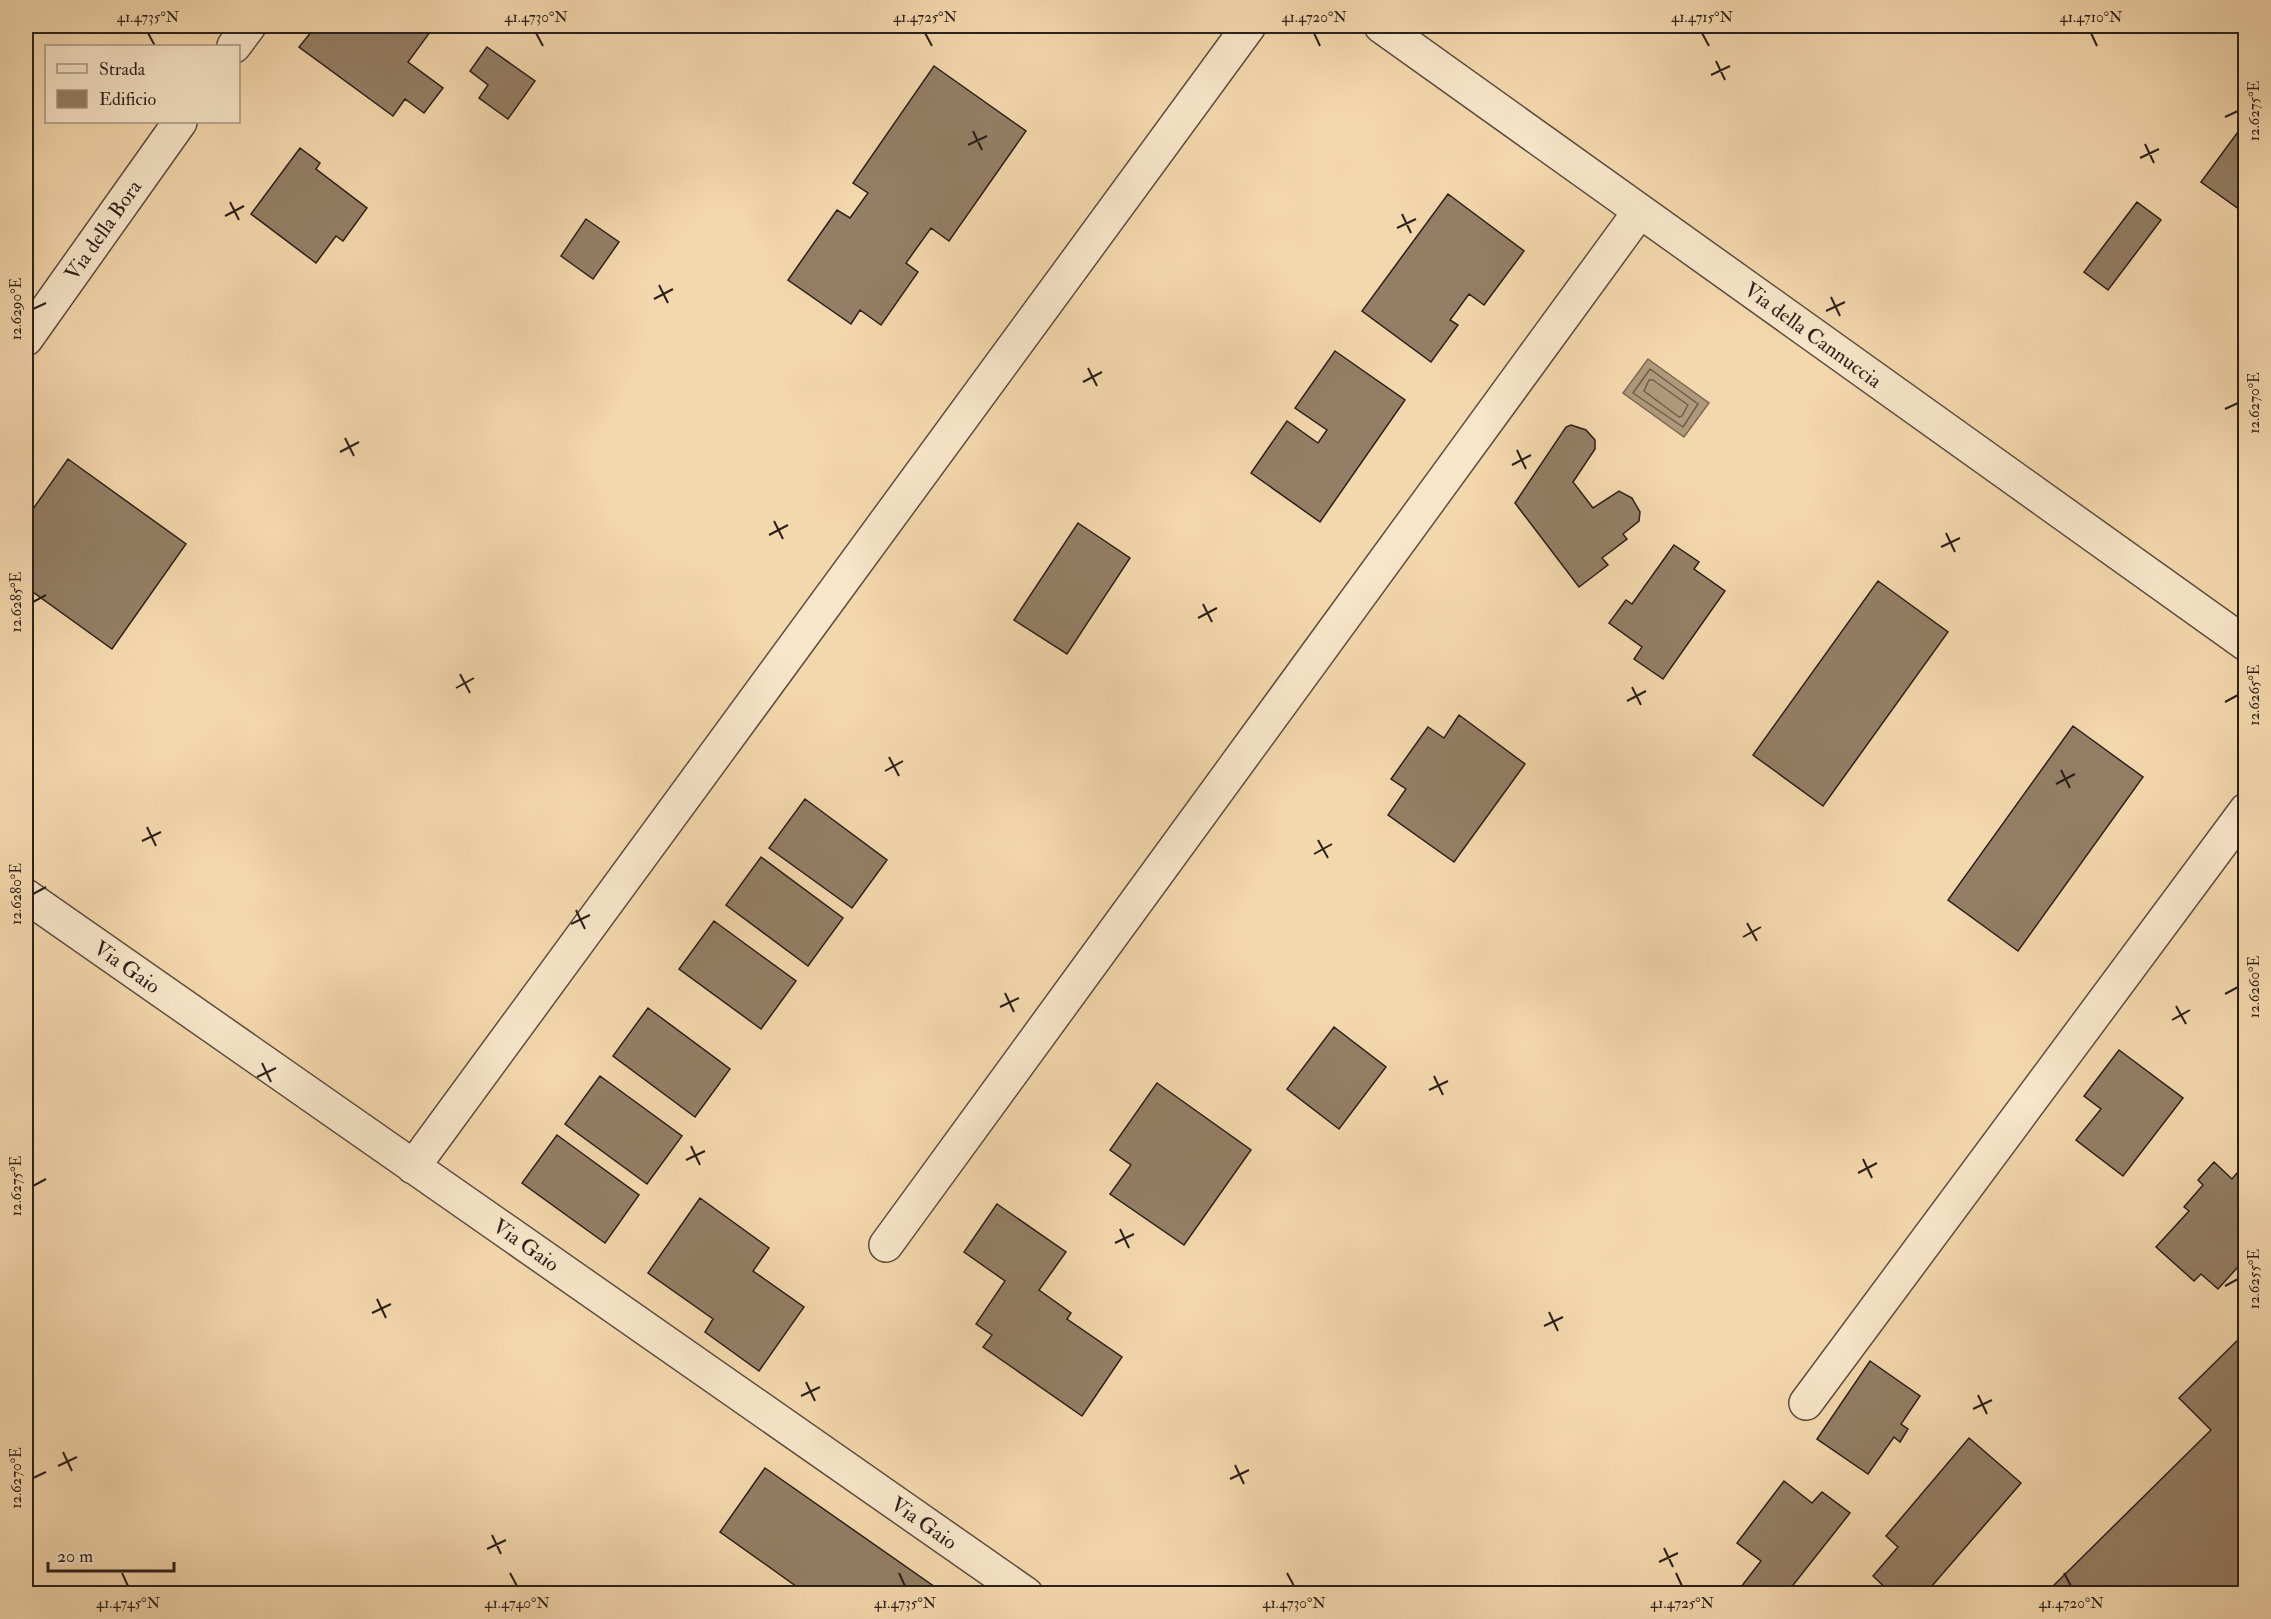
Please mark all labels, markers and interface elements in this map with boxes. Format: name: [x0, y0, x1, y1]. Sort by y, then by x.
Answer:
text: 41.4735°N: [117, 8, 180, 27]
text: 41.4730°N: [504, 8, 568, 27]
text: 41.4725°N: [893, 8, 958, 27]
text: 41.4720°N: [1281, 8, 1347, 27]
text: 41.4715°N: [1671, 8, 1733, 27]
text: 41.4710°N: [2060, 8, 2123, 27]
legend: [45, 45, 240, 123]
text: Strada: [99, 58, 146, 81]
text: 12.6275°E: [2245, 81, 2264, 141]
text: Edificio: [99, 88, 156, 111]
street label: Via della Bora: [59, 174, 148, 286]
street label: Via della Cannuccia: [1739, 276, 1887, 395]
text: 12.6290°E: [7, 278, 26, 340]
text: 12.6270°E: [2245, 372, 2264, 434]
text: 12.6285°E: [7, 571, 26, 632]
text: 12.6265°E: [2245, 664, 2264, 726]
text: 12.6280°E: [7, 863, 26, 925]
street label: Via Gaio: [88, 935, 165, 1000]
text: 12.6260°E: [2245, 956, 2264, 1018]
text: 12.6275°E: [7, 1156, 26, 1216]
street label: Via Gaio: [487, 1213, 564, 1278]
text: 12.6255°E: [2245, 1249, 2264, 1309]
text: 12.6270°E: [7, 1447, 26, 1509]
street label: Via Gaio: [885, 1491, 962, 1556]
scale bar: [48, 1535, 174, 1573]
text: 20 m: [57, 1545, 93, 1568]
text: 41.4745°N: [96, 1594, 161, 1613]
text: 41.4740°N: [484, 1594, 550, 1613]
text: 41.4735°N: [874, 1594, 937, 1613]
text: 41.4730°N: [1262, 1594, 1326, 1613]
text: 41.4725°N: [1650, 1594, 1715, 1613]
text: 41.4720°N: [2038, 1594, 2104, 1613]

